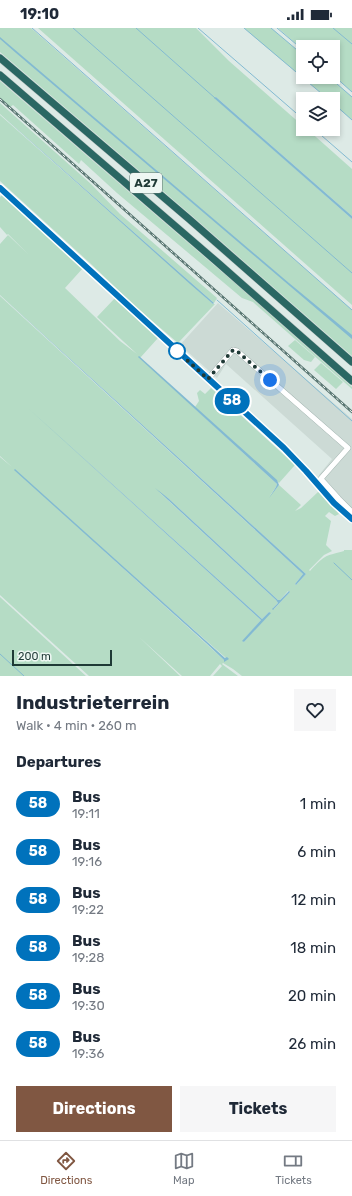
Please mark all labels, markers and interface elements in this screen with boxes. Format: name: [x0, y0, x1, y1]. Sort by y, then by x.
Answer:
text: 19:10: [20, 5, 59, 23]
map controls: [296, 40, 340, 136]
button: locate: [296, 40, 340, 84]
button: layers: [296, 92, 340, 136]
road number: A27: [130, 173, 162, 193]
unlabelled marker: [168, 342, 186, 360]
your location: [260, 370, 280, 390]
line badge: 58: [214, 388, 250, 414]
text: 58: [223, 392, 241, 409]
scale bar: [12, 648, 112, 667]
text: 200 m: [18, 650, 51, 663]
button: heart: [294, 689, 336, 731]
text: Industrieterrein: [16, 691, 169, 714]
text: Walk · 4 min · 260 m: [16, 718, 137, 733]
text: Departures: [16, 753, 101, 771]
text: Bus: [72, 788, 100, 806]
text: 58: [29, 795, 47, 812]
text: 1 min: [300, 795, 336, 813]
text: 19:11: [72, 806, 100, 821]
text: Bus: [72, 836, 100, 854]
text: 58: [29, 843, 47, 860]
text: 6 min: [297, 843, 336, 861]
text: 19:16: [72, 854, 102, 869]
text: Bus: [72, 884, 100, 902]
text: 58: [29, 891, 47, 908]
text: 12 min: [291, 891, 336, 909]
text: 19:22: [72, 902, 104, 917]
text: Bus: [72, 932, 100, 950]
text: 58: [29, 939, 47, 956]
text: 18 min: [290, 939, 336, 957]
text: 19:28: [72, 950, 105, 965]
text: Bus: [72, 980, 100, 998]
text: 58: [29, 987, 47, 1004]
text: 20 min: [288, 987, 336, 1005]
text: 19:30: [72, 998, 105, 1013]
text: Bus: [72, 1028, 100, 1046]
text: 58: [29, 1035, 47, 1052]
text: 26 min: [288, 1035, 336, 1053]
text: 19:36: [72, 1046, 104, 1061]
button: Directions: [16, 1086, 172, 1132]
button: Tickets: [180, 1086, 336, 1132]
tab: Directions: [40, 1150, 92, 1187]
tab: Map: [173, 1150, 195, 1187]
tab: Tickets: [275, 1150, 312, 1187]

